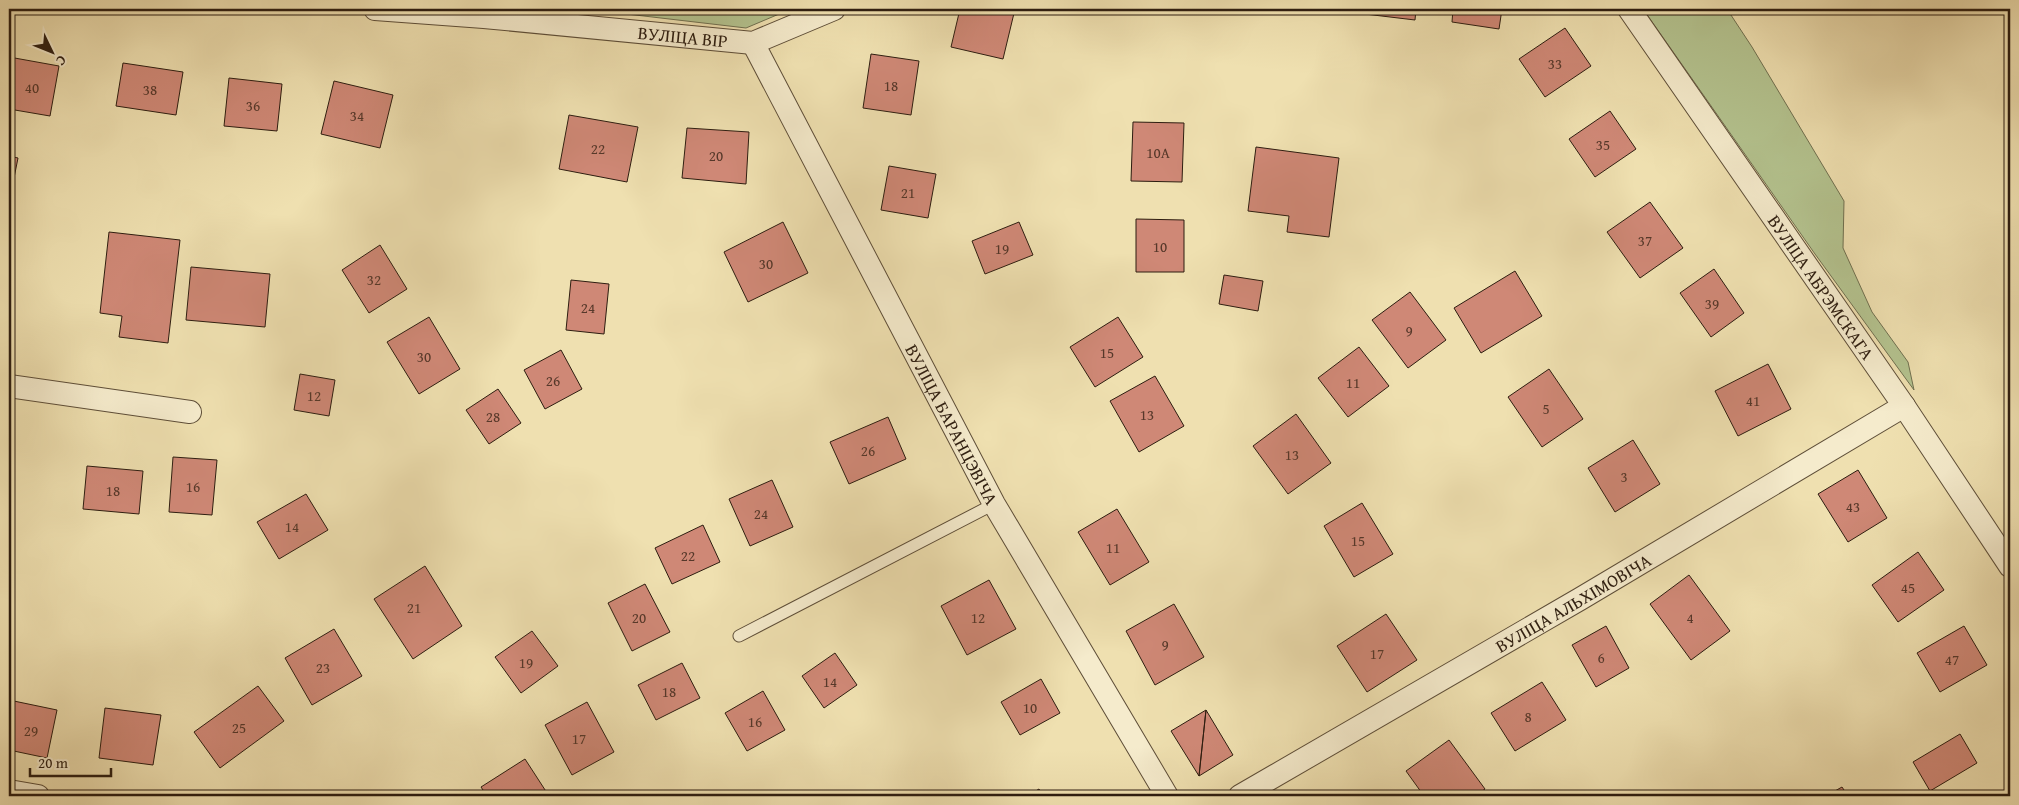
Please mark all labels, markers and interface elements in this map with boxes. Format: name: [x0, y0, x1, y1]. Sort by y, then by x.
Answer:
street label: ВУЛІЦА ВІР: [637, 18, 729, 54]
north arrow: [28, 28, 78, 78]
text: С: [51, 51, 72, 71]
house number: 33: [1548, 53, 1562, 74]
house number: 18: [884, 75, 898, 96]
house number: 40: [25, 77, 39, 98]
house number: 38: [143, 79, 157, 100]
house number: 36: [246, 95, 260, 116]
house number: 34: [350, 105, 364, 126]
house number: 35: [1596, 134, 1610, 155]
house number: 22: [591, 138, 605, 159]
house number: 10А: [1146, 142, 1170, 163]
house number: 20: [709, 145, 723, 166]
house number: 21: [901, 182, 915, 203]
street label: ВУЛІЦА АБРЭМСКАГА: [1762, 209, 1881, 365]
house number: 37: [1638, 230, 1652, 251]
house number: 10: [1153, 236, 1167, 257]
house number: 19: [995, 238, 1009, 259]
house number: 30: [759, 253, 773, 274]
house number: 32: [367, 269, 381, 290]
house number: 39: [1705, 293, 1719, 314]
house number: 24: [581, 297, 595, 318]
house number: 9: [1405, 320, 1413, 341]
street label: ВУЛІЦА БАРАНЦЭВІЧА: [899, 339, 1005, 509]
house number: 15: [1100, 342, 1114, 363]
house number: 30: [417, 346, 431, 367]
house number: 26: [546, 370, 560, 391]
house number: 11: [1346, 372, 1360, 393]
house number: 12: [307, 385, 321, 406]
house number: 41: [1746, 390, 1760, 411]
house number: 5: [1542, 398, 1550, 419]
house number: 13: [1140, 404, 1154, 425]
house number: 28: [486, 406, 500, 427]
house number: 26: [861, 440, 875, 461]
house number: 13: [1285, 444, 1299, 465]
house number: 3: [1620, 466, 1628, 487]
house number: 16: [186, 476, 200, 497]
house number: 18: [106, 480, 120, 501]
house number: 43: [1846, 496, 1860, 517]
house number: 24: [754, 503, 768, 524]
house number: 14: [285, 516, 299, 537]
house number: 15: [1351, 530, 1365, 551]
house number: 11: [1106, 537, 1120, 558]
house number: 22: [681, 545, 695, 566]
street label: ВУЛІЦА АЛЬХІМОВІЧА: [1490, 546, 1656, 659]
house number: 45: [1901, 577, 1915, 598]
house number: 21: [407, 597, 421, 618]
house number: 20: [632, 607, 646, 628]
house number: 12: [971, 607, 985, 628]
house number: 4: [1686, 607, 1694, 628]
house number: 9: [1161, 634, 1169, 655]
house number: 17: [1370, 643, 1384, 664]
house number: 6: [1597, 647, 1605, 668]
house number: 47: [1945, 649, 1959, 670]
house number: 19: [519, 652, 533, 673]
house number: 23: [316, 657, 330, 678]
house number: 14: [823, 671, 837, 692]
house number: 18: [662, 681, 676, 702]
house number: 10: [1023, 697, 1037, 718]
house number: 8: [1524, 706, 1532, 727]
house number: 16: [748, 711, 762, 732]
house number: 25: [232, 717, 246, 738]
house number: 29: [24, 720, 38, 741]
house number: 17: [572, 728, 586, 749]
scale bar: [30, 745, 111, 777]
text: 20 m: [38, 752, 69, 773]

